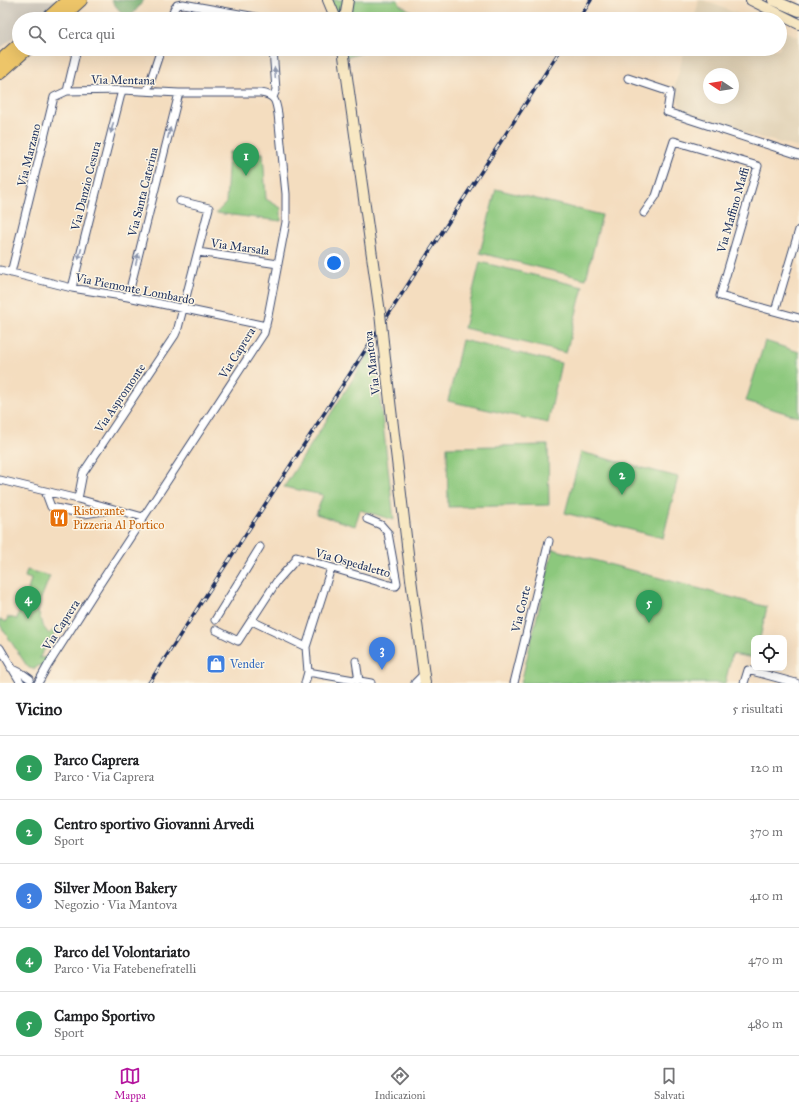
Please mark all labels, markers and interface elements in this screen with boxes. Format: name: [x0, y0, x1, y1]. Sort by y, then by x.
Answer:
search box: [12, 12, 787, 56]
icon: search: [26, 23, 48, 45]
text: Cerca qui: [58, 25, 115, 43]
one-way arrow: [271, 67, 278, 79]
north arrow: [703, 68, 739, 104]
street label: Via Mentana: [90, 72, 156, 88]
one-way arrow: [109, 121, 115, 134]
street label: Via Marzano: [14, 122, 44, 189]
one-way arrow: [166, 127, 172, 139]
street label: Via Danzio Cesura: [68, 139, 104, 233]
pin: 1: [233, 143, 259, 176]
street label: Via Santa Caterina: [125, 145, 161, 239]
street label: Via Maffino Maffi: [714, 165, 752, 255]
street label: Via Marsala: [209, 236, 271, 258]
one-way arrow: [77, 247, 83, 260]
one-way arrow: [135, 253, 141, 265]
your location: [324, 253, 344, 273]
street label: Via Piemonte Lombardo: [73, 270, 196, 307]
street label: Via Caprera: [215, 324, 259, 382]
street label: Via Mantova: [361, 329, 383, 397]
street label: Via Aspromonte: [91, 361, 148, 436]
pin: 2: [609, 462, 635, 495]
place label: Ristorante Pizzeria Al Portico: [73, 504, 165, 532]
restaurant icon: Ristorante Pizzeria Al Portico: [48, 507, 70, 529]
street label: Via Ospedaletto: [313, 545, 392, 580]
street label: Via Corte: [508, 584, 534, 635]
pin: 4: [15, 586, 41, 619]
pin: 5: [636, 590, 662, 623]
street label: Via Caprera: [39, 596, 83, 654]
map controls: [751, 635, 787, 671]
button: locate: [751, 635, 787, 671]
pin: 3: [369, 637, 395, 670]
shop icon: Vender: [205, 653, 227, 675]
place label: Vender: [229, 657, 265, 671]
text: Vicino: [16, 699, 62, 720]
text: 5 risultati: [732, 701, 783, 717]
text: Parco Caprera: [54, 751, 139, 769]
text: 1: [26, 760, 32, 776]
text: 120 m: [750, 760, 783, 776]
text: Parco · Via Caprera: [54, 769, 154, 785]
text: Centro sportivo Giovanni Arvedi: [54, 815, 254, 833]
text: 2: [26, 824, 32, 840]
text: 370 m: [750, 824, 783, 840]
text: Sport: [54, 833, 84, 849]
text: Silver Moon Bakery: [54, 879, 177, 897]
text: 3: [26, 888, 32, 904]
text: 410 m: [749, 888, 783, 904]
text: Negozio · Via Mantova: [54, 897, 177, 913]
text: Parco del Volontariato: [54, 943, 190, 961]
text: 4: [25, 952, 33, 968]
text: 470 m: [748, 952, 783, 968]
text: Parco · Via Fatebenefratelli: [54, 961, 196, 977]
text: Campo Sportivo: [54, 1007, 155, 1025]
text: 5: [26, 1016, 32, 1032]
text: 480 m: [748, 1016, 783, 1032]
text: Sport: [54, 1025, 84, 1041]
tab: Mappa: [114, 1065, 146, 1102]
tab: Indicazioni: [374, 1065, 426, 1102]
tab: Salvati: [654, 1065, 685, 1102]

